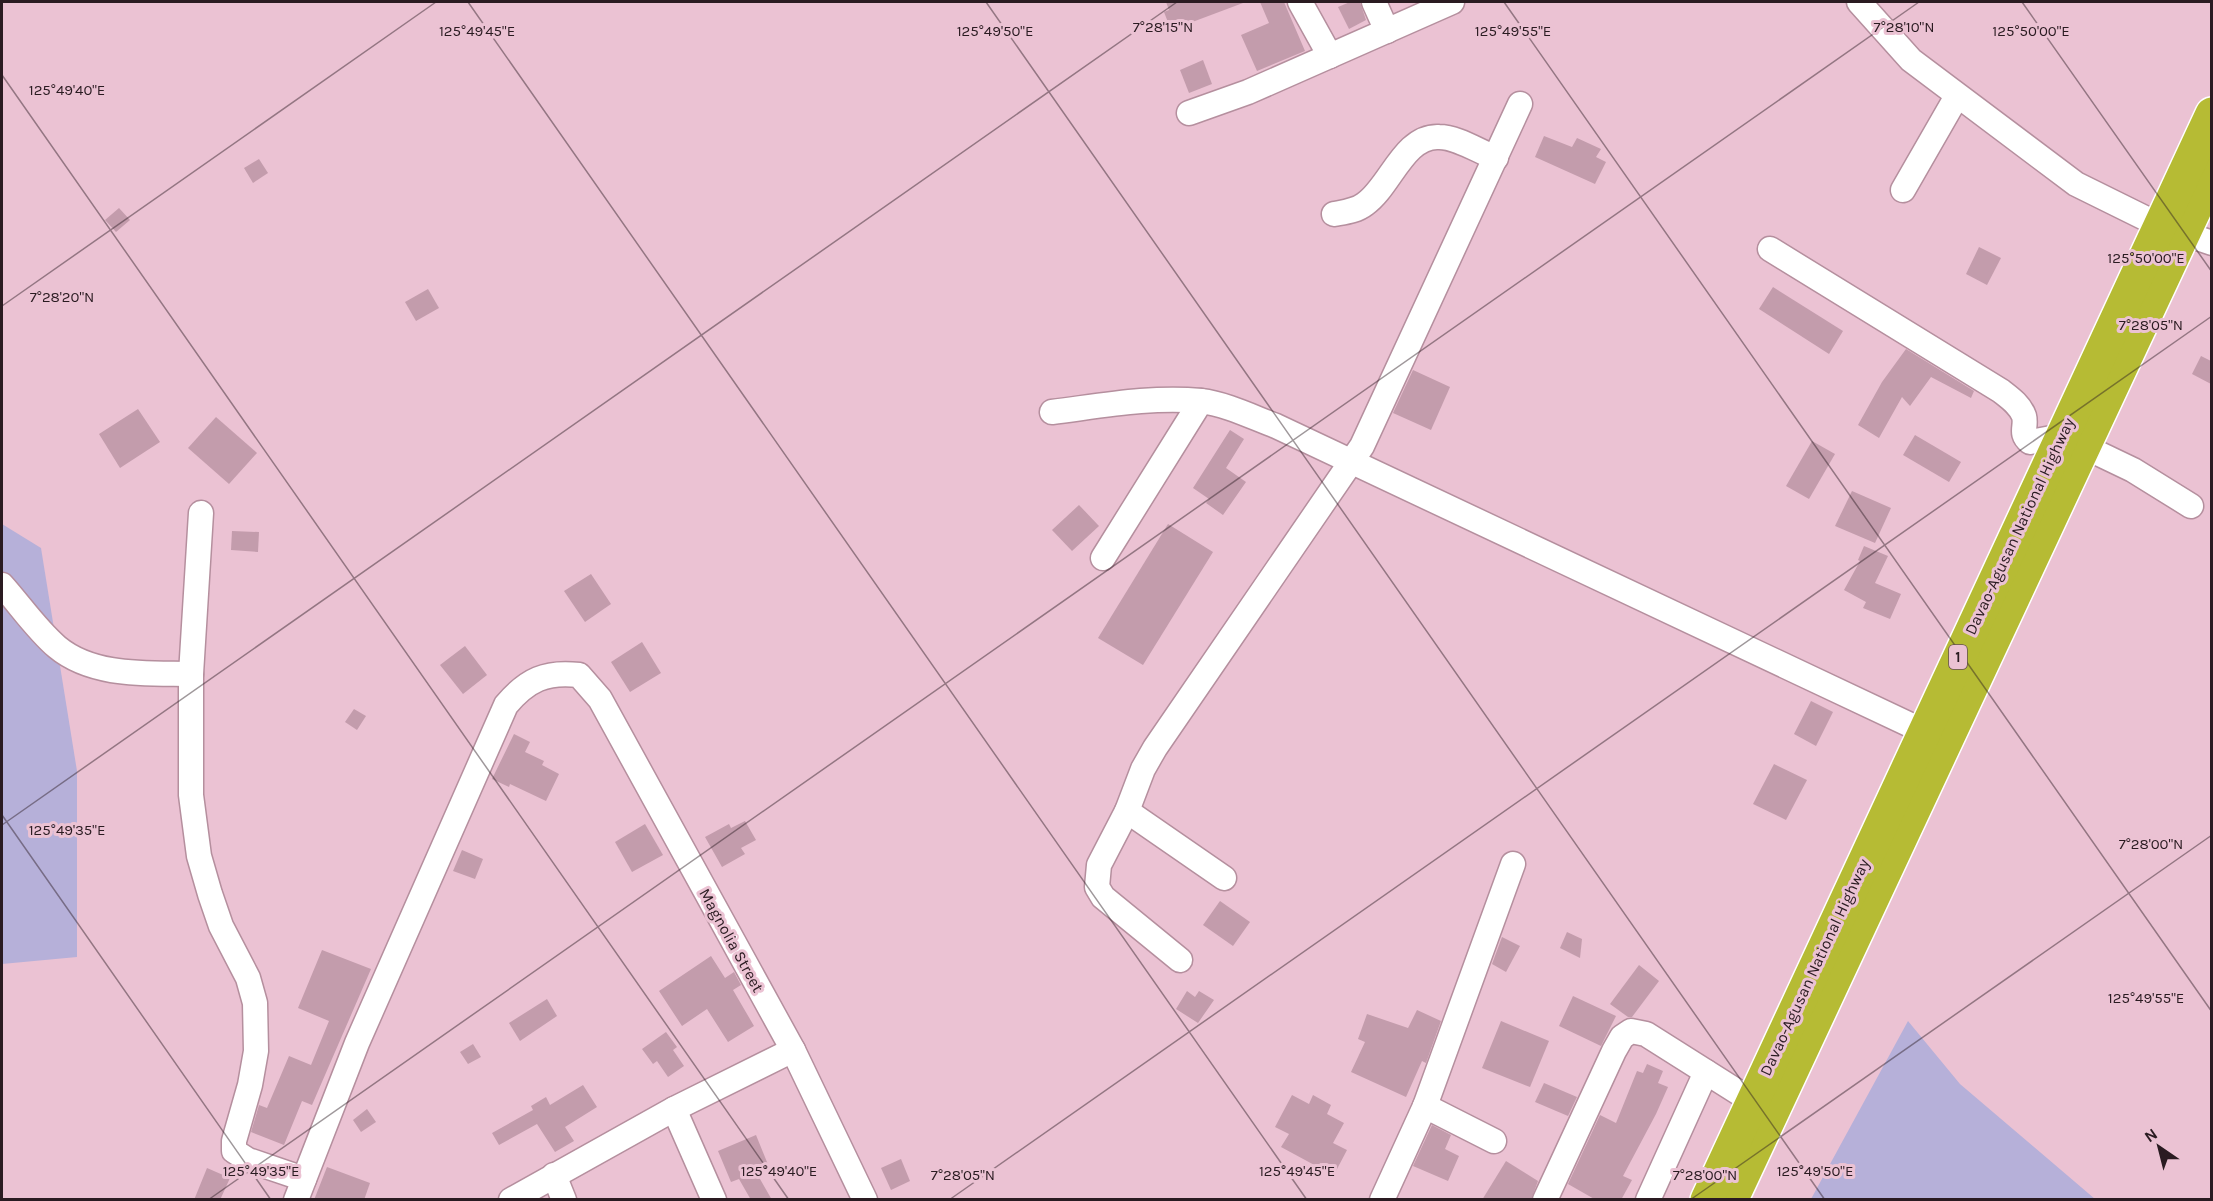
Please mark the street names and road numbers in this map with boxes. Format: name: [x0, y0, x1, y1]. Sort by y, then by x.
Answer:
street label: Davao-Agusan National Highway: [1961, 414, 2078, 638]
road number: 1: [1949, 645, 1967, 669]
street label: Davao-Agusan National Highway: [1756, 855, 1873, 1079]
street label: Magnolia Street: [695, 885, 768, 995]

